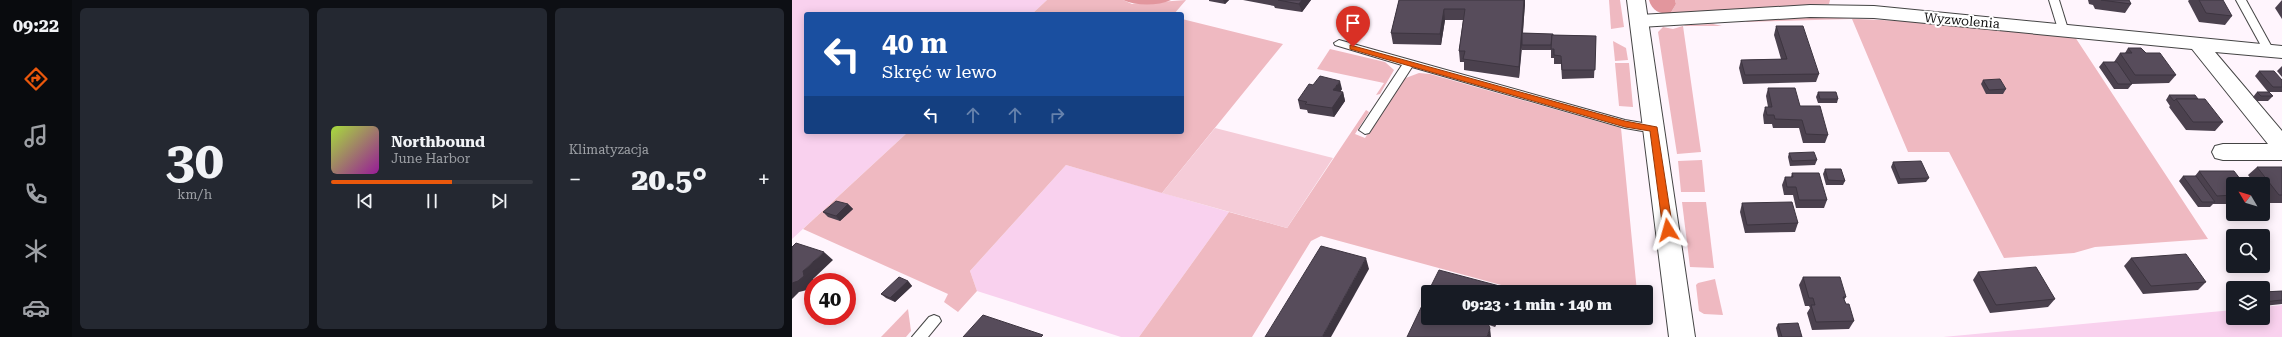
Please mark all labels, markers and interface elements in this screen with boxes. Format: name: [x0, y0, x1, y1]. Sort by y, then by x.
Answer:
pin: [1336, 6, 1370, 47]
street label: Wyzwolenia: [1923, 10, 2000, 31]
icon: arrive: [1342, 12, 1364, 34]
text: 09:22: [13, 15, 59, 36]
text: 40 m: [882, 27, 947, 60]
icon: left: [816, 28, 868, 80]
text: Skręć w lewo: [882, 61, 997, 82]
icon: directions: [22, 65, 50, 93]
icon: left: [920, 104, 942, 126]
icon: ahead: [962, 104, 984, 126]
icon: ahead: [1004, 104, 1026, 126]
icon: right: [1046, 104, 1068, 126]
icon: music: [22, 122, 50, 150]
text: 30: [166, 130, 224, 191]
text: Northbound: [391, 133, 485, 151]
text: Klimatyzacja: [569, 142, 649, 157]
text: June Harbor: [391, 151, 470, 166]
text: 20.5°: [632, 162, 707, 197]
text: −: [569, 167, 581, 192]
text: +: [758, 167, 770, 192]
north arrow: [2226, 177, 2270, 221]
map controls: [2226, 177, 2270, 325]
icon: phone: [22, 180, 50, 208]
text: km/h: [177, 187, 212, 202]
icon: previous: [354, 190, 376, 212]
icon: pause: [421, 190, 443, 212]
icon: next: [488, 190, 510, 212]
position arrow: [1647, 209, 1689, 251]
button: search: [2226, 229, 2270, 273]
icon: climate: [22, 237, 50, 265]
speed limit sign: 40: [804, 273, 856, 325]
button: layers: [2226, 281, 2270, 325]
icon: car: [22, 294, 50, 322]
text: 09:23 · 1 min · 140 m: [1462, 296, 1612, 314]

